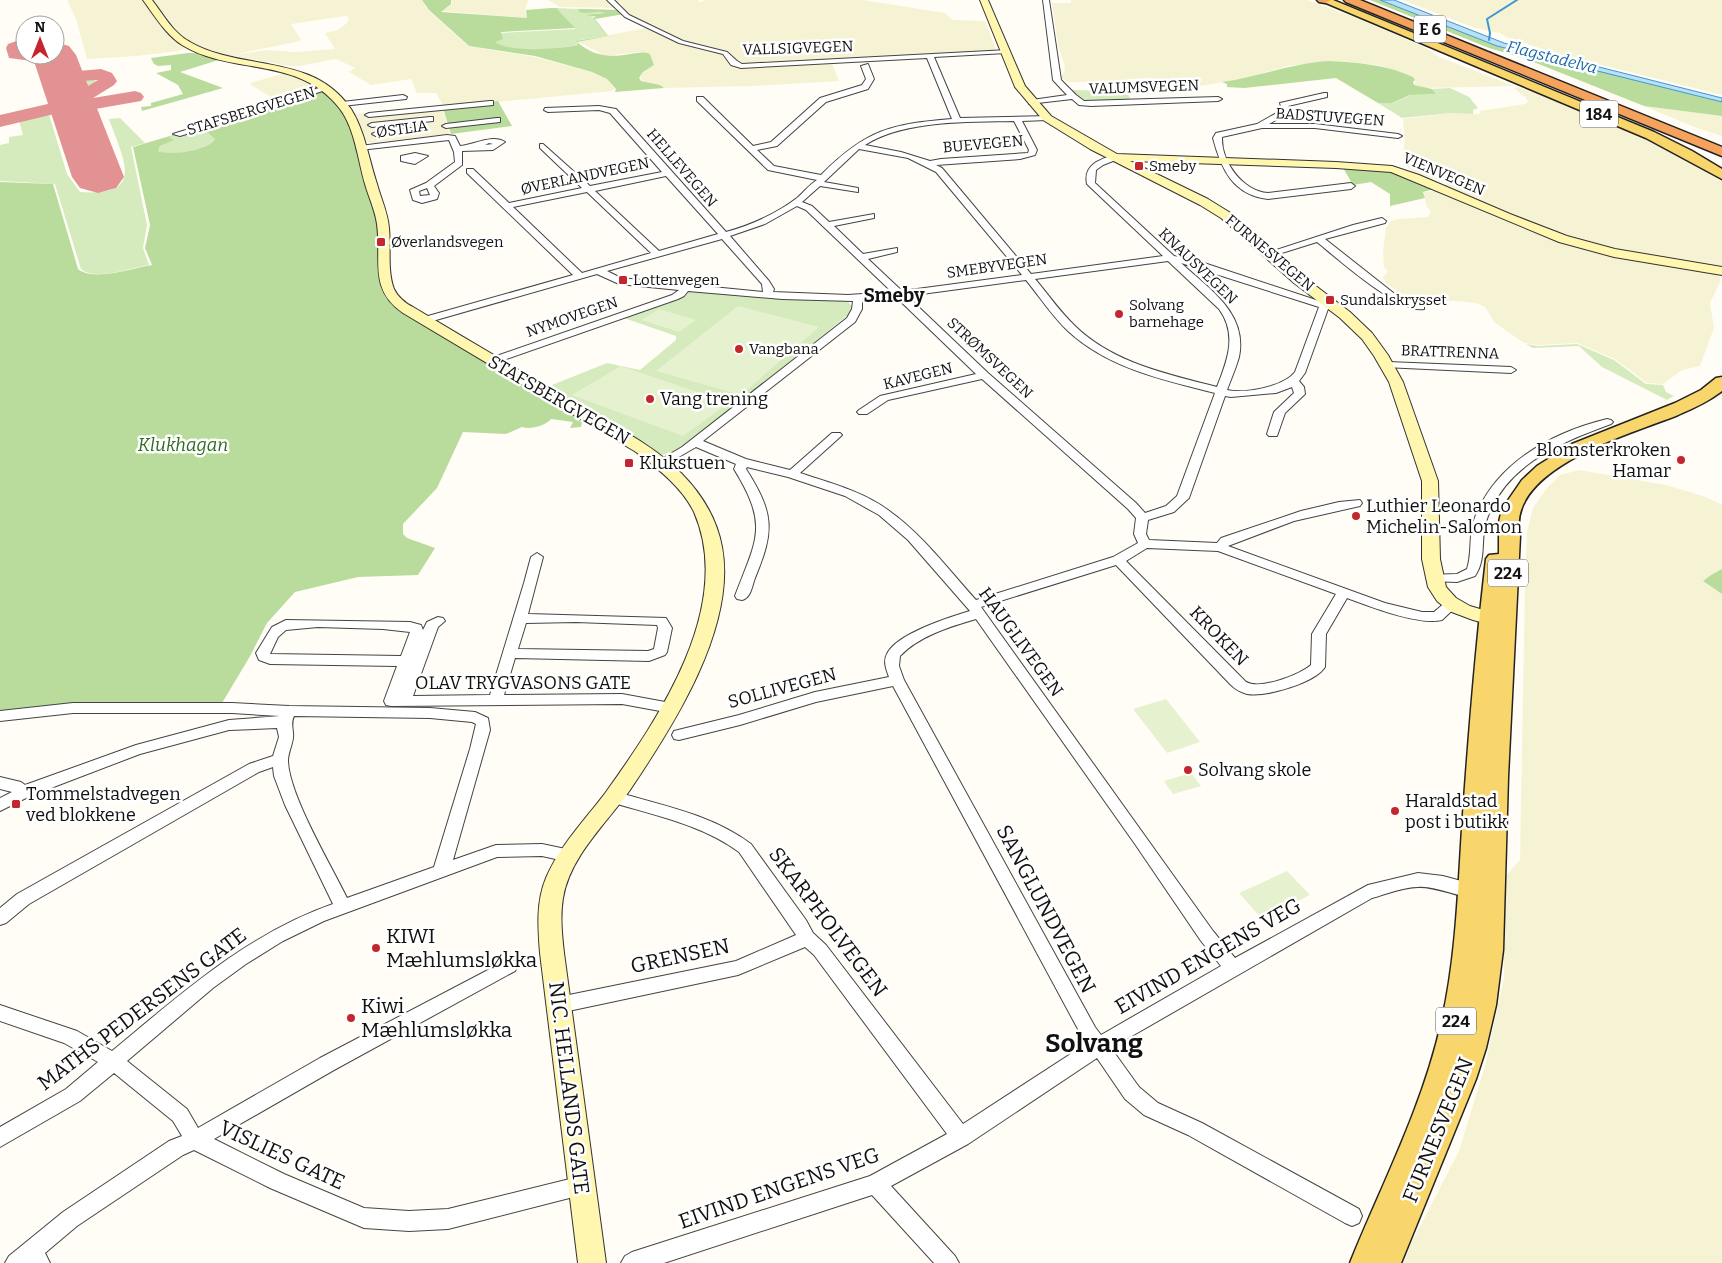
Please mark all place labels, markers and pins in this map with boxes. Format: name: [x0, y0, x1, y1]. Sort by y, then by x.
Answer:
place label: Smeby: [1149, 157, 1196, 175]
marker: Smeby: [1133, 160, 1145, 172]
place label: Øverlandsvegen: [391, 233, 504, 251]
marker: Øverlandsvegen: [375, 236, 387, 248]
place label: Lottenvegen: [633, 271, 720, 289]
marker: Lottenvegen: [617, 274, 629, 286]
place label: Sundalskrysset: [1340, 291, 1447, 309]
marker: Sundalskrysset: [1324, 294, 1336, 306]
place label: Solvang barnehage: [1129, 296, 1204, 331]
marker: Solvang barnehage: [1113, 308, 1125, 320]
place label: Vangbana: [749, 340, 819, 358]
marker: Vangbana: [733, 343, 745, 355]
place label: Vang trening: [660, 388, 768, 410]
marker: Vang trening: [644, 393, 656, 405]
place label: Blomsterkroken Hamar: [1536, 439, 1672, 482]
place label: Klukstuen: [639, 452, 726, 474]
marker: Blomsterkroken Hamar: [1675, 454, 1687, 466]
marker: Klukstuen: [623, 457, 635, 469]
place label: Luthier Leonardo Michelin-Salomon: [1366, 495, 1523, 538]
marker: Luthier Leonardo Michelin-Salomon: [1350, 510, 1362, 522]
place label: Solvang skole: [1198, 759, 1311, 781]
marker: Solvang skole: [1182, 764, 1194, 776]
place label: Tommelstadvegen ved blokkene: [25, 783, 181, 826]
place label: Haraldstad post i butikk: [1405, 790, 1508, 833]
marker: Tommelstadvegen ved blokkene: [10, 798, 22, 810]
marker: Haraldstad post i butikk: [1389, 805, 1401, 817]
place label: KIWI Mæhlumsløkka: [386, 923, 538, 973]
marker: KIWI Mæhlumsløkka: [370, 942, 382, 954]
place label: Kiwi Mæhlumsløkka: [361, 993, 513, 1043]
marker: Kiwi Mæhlumsløkka: [345, 1012, 357, 1024]

